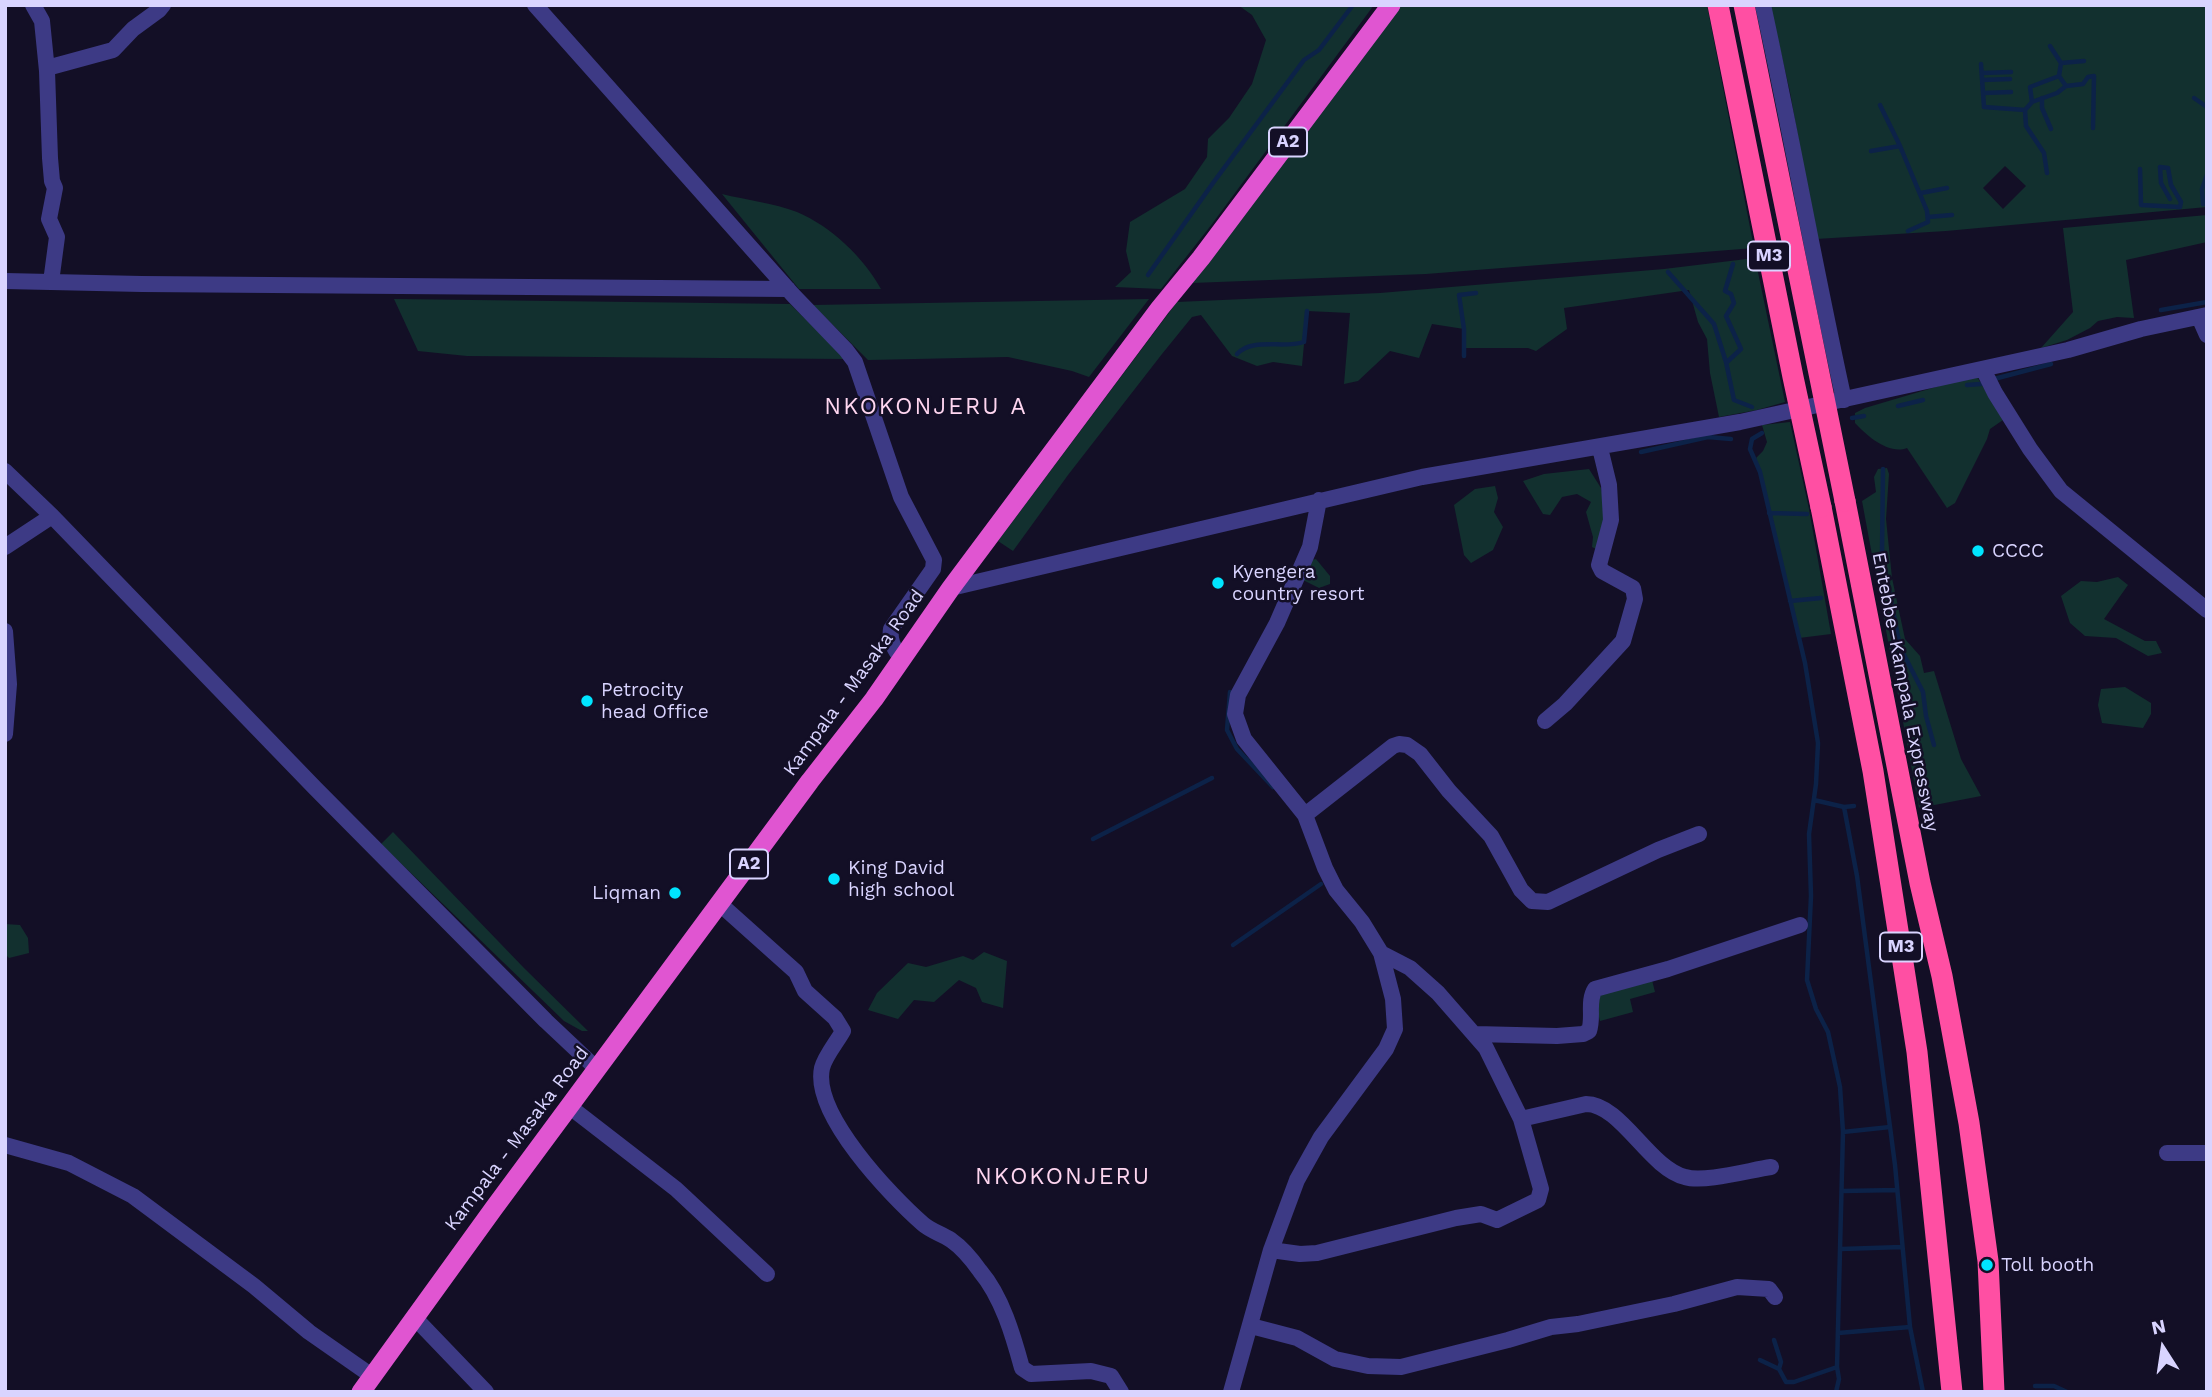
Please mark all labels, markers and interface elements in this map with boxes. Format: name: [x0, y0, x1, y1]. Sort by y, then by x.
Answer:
road number: A2: [1269, 127, 1307, 156]
road number: M3: [1748, 242, 1790, 270]
district label: NKOKONJERU A: [826, 393, 1026, 421]
place label: CCCC: [1992, 540, 2044, 562]
marker: CCCC: [1970, 543, 1986, 559]
street label: Entebbe–Kampala Expressway: [1867, 550, 1943, 834]
place label: Kyengera country resort: [1232, 561, 1364, 605]
marker: Kyengera country resort: [1210, 575, 1226, 591]
street label: Kampala - Masaka Road: [779, 585, 929, 781]
place label: Petrocity head Office: [601, 679, 709, 723]
marker: Petrocity head Office: [579, 693, 595, 709]
road number: A2: [730, 850, 768, 878]
place label: King David high school: [848, 857, 954, 901]
marker: King David high school: [826, 871, 842, 887]
place label: Liqman: [592, 882, 661, 904]
marker: Liqman: [667, 885, 683, 901]
road number: M3: [1880, 932, 1922, 962]
street label: Kampala - Masaka Road: [440, 1042, 594, 1236]
district label: NKOKONJERU: [976, 1163, 1150, 1191]
place label: Toll booth: [2001, 1254, 2094, 1276]
marker: Toll booth: [1979, 1257, 1995, 1273]
north arrow: [2128, 1313, 2198, 1383]
text: N: [2149, 1314, 2168, 1340]

